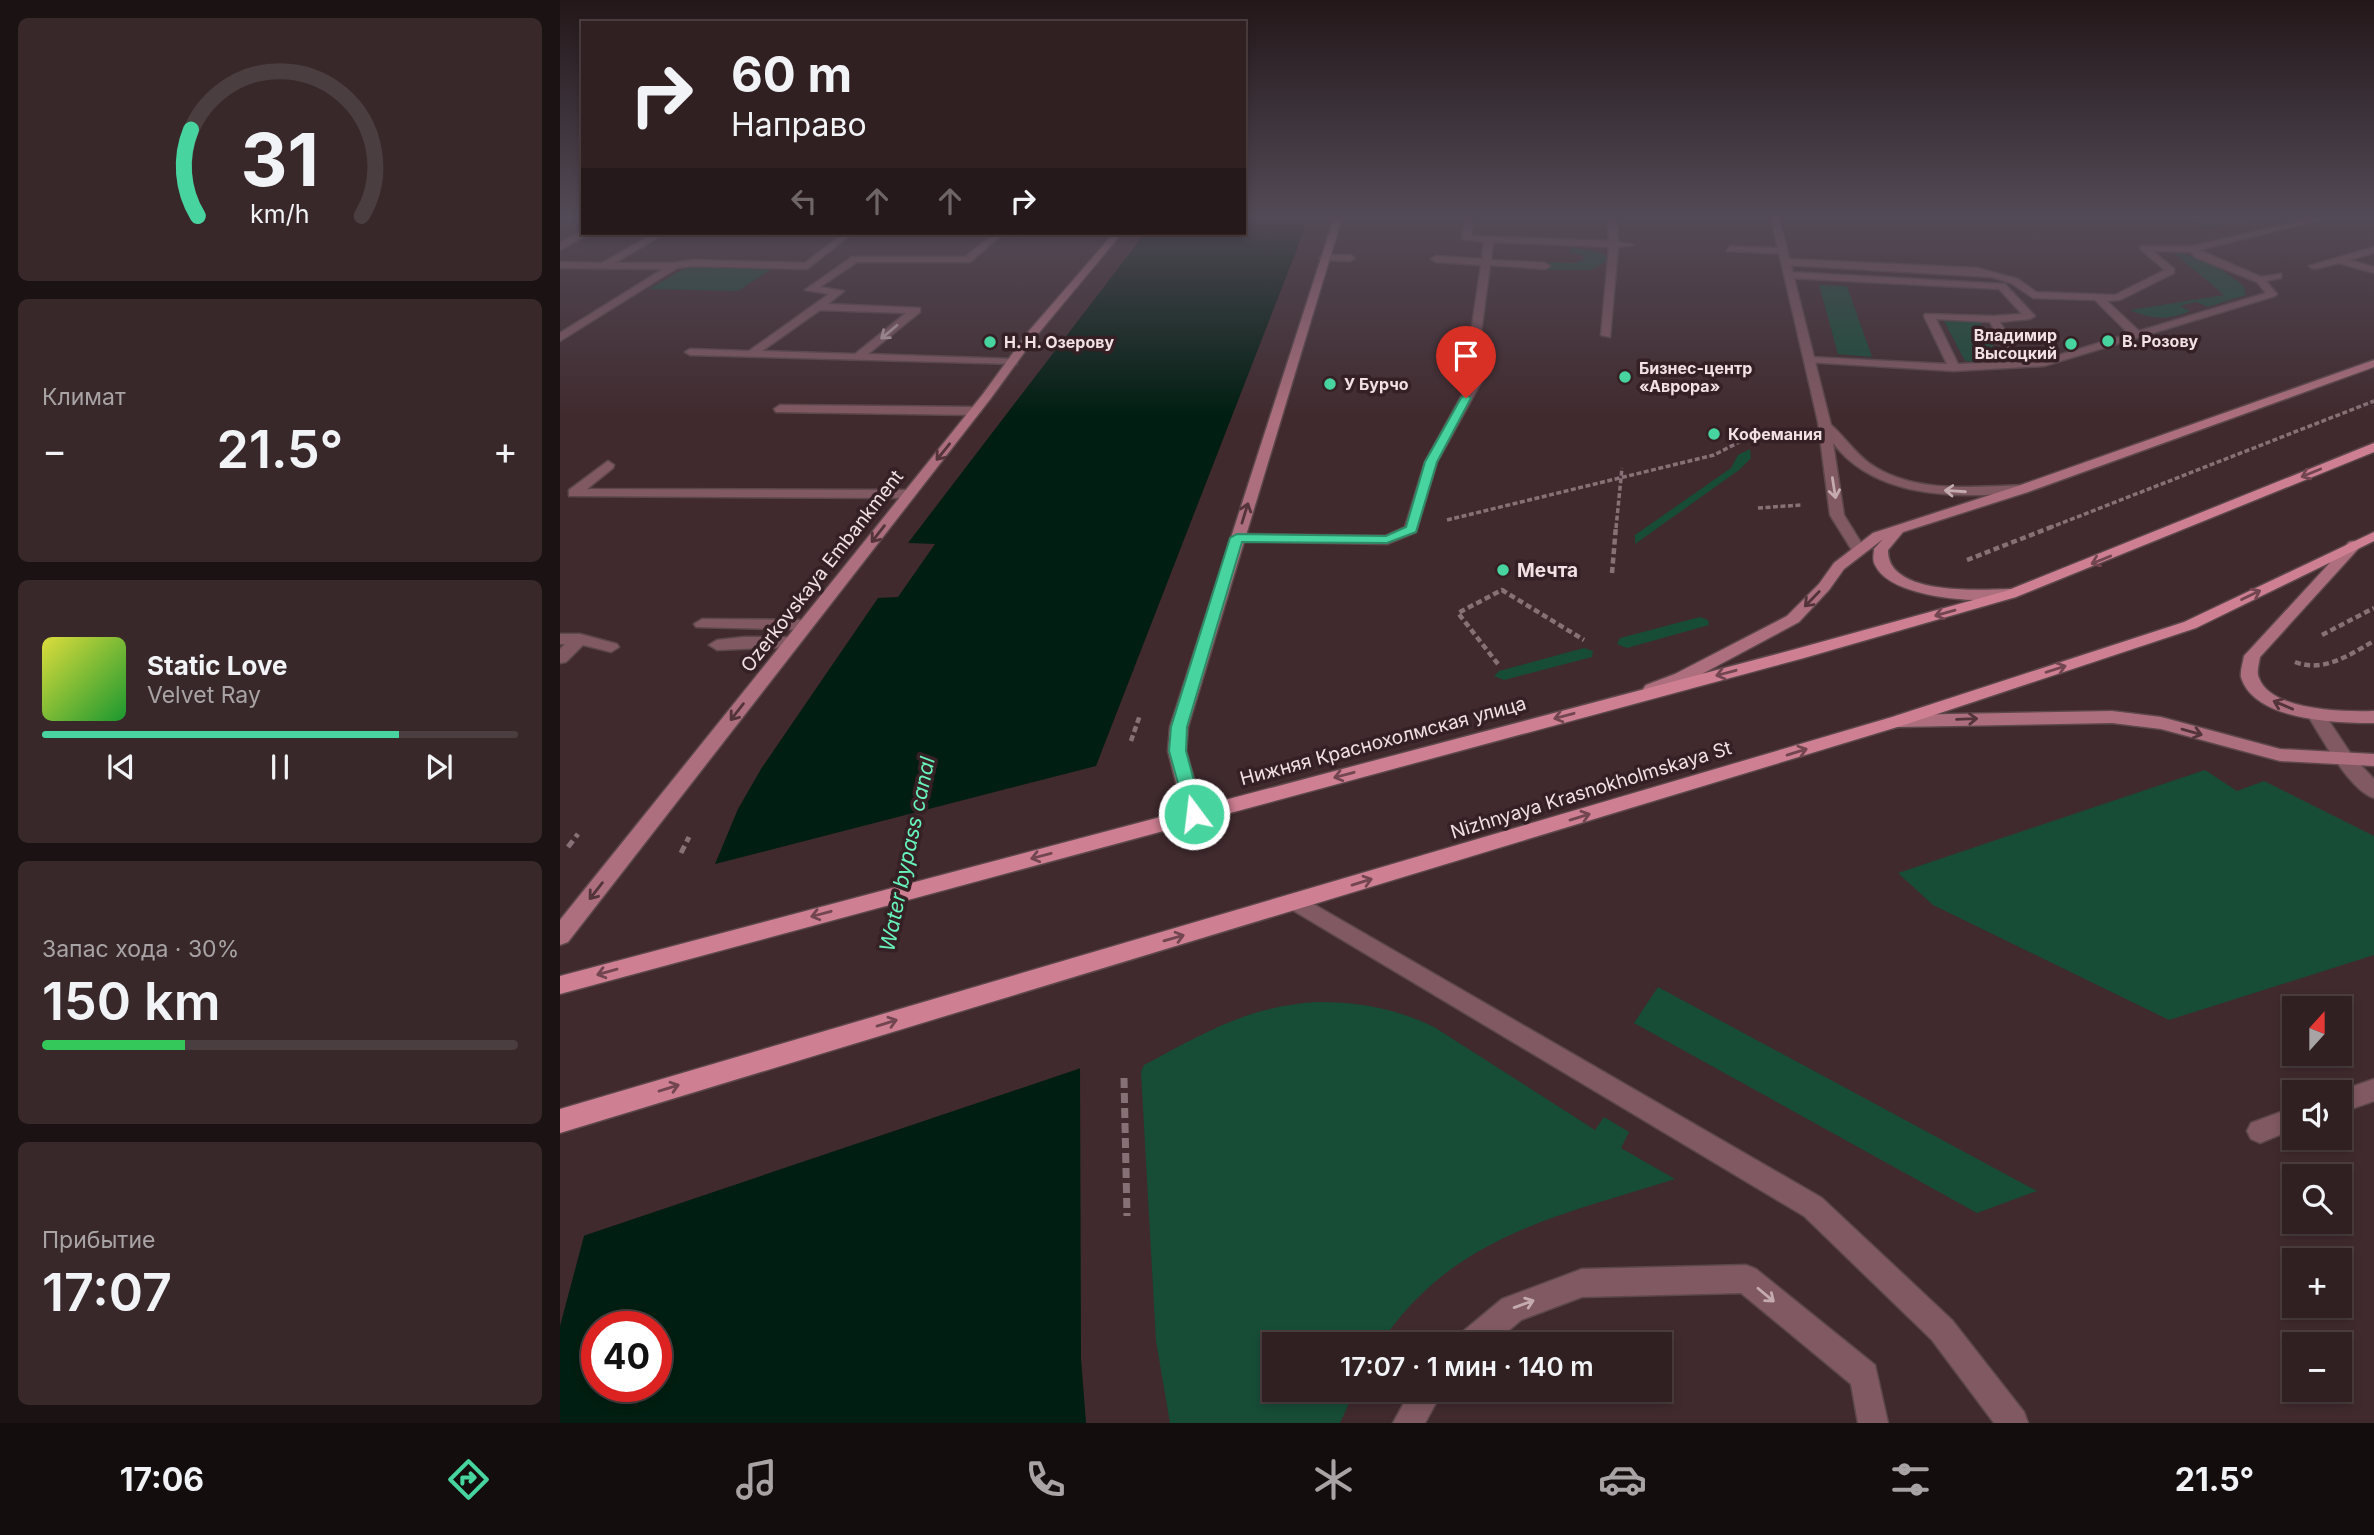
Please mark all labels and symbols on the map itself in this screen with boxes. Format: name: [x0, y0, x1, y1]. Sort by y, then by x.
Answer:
one-way arrow: [880, 324, 898, 340]
place label: Владимир Высоцкий: [1974, 325, 2057, 363]
pin: [1436, 326, 1496, 398]
place label: В. Розову: [2122, 331, 2199, 351]
place label: Н. Н. Озерову: [1004, 332, 1114, 352]
marker: В. Розову: [2100, 333, 2116, 349]
marker: Н. Н. Озерову: [982, 334, 998, 350]
marker: Владимир Высоцкий: [2063, 336, 2079, 352]
place label: Бизнес-центр «Аврора»: [1639, 358, 1752, 396]
marker: Бизнес-центр «Аврора»: [1617, 369, 1633, 385]
place label: У Бурчо: [1344, 374, 1409, 394]
marker: У Бурчо: [1322, 376, 1338, 392]
place label: Кофемания: [1728, 424, 1822, 444]
marker: Кофемания: [1706, 426, 1722, 442]
one-way arrow: [935, 442, 950, 461]
street label: Ozerkovskaya Embankment: [736, 465, 908, 677]
one-way arrow: [2301, 467, 2322, 480]
one-way arrow: [1828, 476, 1841, 499]
one-way arrow: [1944, 484, 1966, 497]
one-way arrow: [1239, 502, 1252, 524]
one-way arrow: [870, 524, 885, 543]
one-way arrow: [2090, 554, 2112, 567]
place label: Мечта: [1517, 559, 1578, 582]
marker: Мечта: [1495, 562, 1511, 578]
one-way arrow: [2240, 588, 2261, 601]
one-way arrow: [1804, 590, 1821, 607]
one-way arrow: [1934, 607, 1956, 620]
one-way arrow: [2045, 662, 2067, 674]
one-way arrow: [1715, 667, 1737, 680]
street label: Нижняя Краснохолмская улица: [1237, 692, 1529, 790]
one-way arrow: [2273, 698, 2294, 711]
one-way arrow: [729, 703, 744, 721]
one-way arrow: [1553, 711, 1575, 724]
one-way arrow: [1955, 713, 1978, 726]
one-way arrow: [2181, 727, 2203, 740]
street label: Nizhnyaya Krasnokholmskaya St: [1448, 736, 1734, 844]
one-way arrow: [1786, 744, 1808, 757]
water label: Water bypass canal: [874, 753, 940, 954]
one-way arrow: [1333, 769, 1356, 782]
position arrow: [1157, 777, 1231, 851]
one-way arrow: [1568, 810, 1590, 823]
one-way arrow: [1030, 850, 1053, 863]
one-way arrow: [1350, 875, 1372, 888]
one-way arrow: [588, 881, 603, 900]
one-way arrow: [810, 908, 833, 921]
one-way arrow: [1162, 931, 1184, 944]
one-way arrow: [596, 966, 618, 979]
north arrow: [2282, 996, 2352, 1066]
one-way arrow: [876, 1015, 898, 1028]
one-way arrow: [657, 1080, 679, 1093]
one-way arrow: [1757, 1287, 1775, 1303]
one-way arrow: [1513, 1297, 1535, 1309]
speed limit sign: 40: [581, 1311, 672, 1402]

